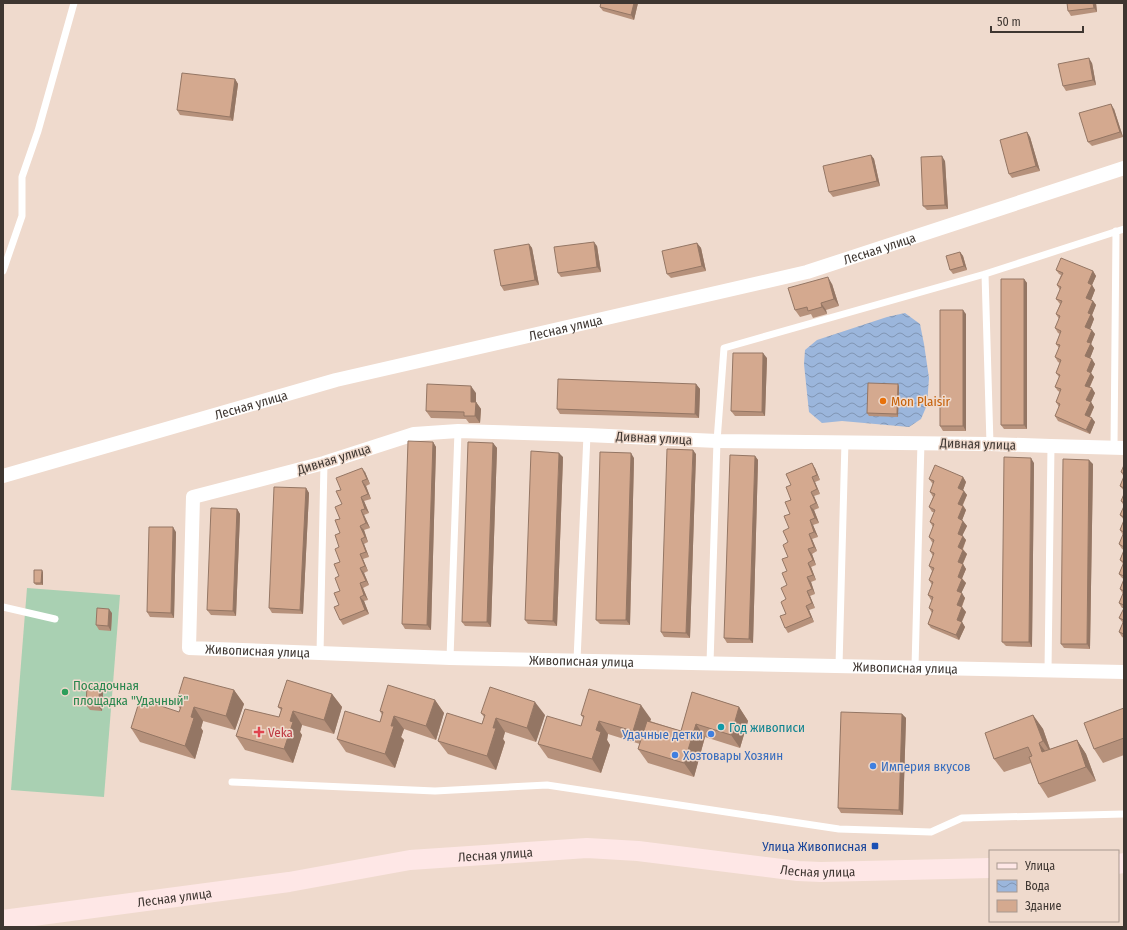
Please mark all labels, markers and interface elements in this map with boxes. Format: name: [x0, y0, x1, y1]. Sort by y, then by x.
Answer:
scale bar: [991, 8, 1083, 34]
text: 50 m: [997, 15, 1021, 29]
street label: Лесная улица: [841, 229, 917, 267]
street label: Лесная улица: [527, 312, 604, 343]
street label: Лесная улица: [213, 387, 289, 422]
place label: Mon Plaisir: [891, 394, 950, 409]
marker: Mon Plaisir: [878, 396, 888, 406]
street label: Дивная улица: [615, 428, 692, 447]
street label: Дивная улица: [939, 435, 1016, 453]
street label: Дивная улица: [294, 441, 373, 478]
street label: Живописная улица: [205, 641, 310, 660]
street label: Живописная улица: [529, 652, 634, 669]
street label: Живописная улица: [853, 659, 958, 676]
place label: Посадочная площадка "Удачный": [73, 678, 189, 708]
marker: Посадочная площадка "Удачный": [60, 687, 70, 697]
place label: Год живописи: [729, 720, 805, 735]
marker: Год живописи: [716, 722, 726, 732]
place label: Veka: [268, 725, 293, 740]
marker: Veka: [253, 726, 265, 738]
place label: Удачные детки: [621, 727, 703, 742]
marker: Удачные детки: [706, 729, 716, 739]
place label: Хозтовары Хозяин: [683, 748, 783, 763]
marker: Хозтовары Хозяин: [670, 750, 680, 760]
place label: Империя вкусов: [881, 759, 971, 774]
marker: Империя вкусов: [868, 761, 878, 771]
place label: Улица Живописная: [761, 839, 867, 854]
marker: Улица Живописная: [870, 841, 880, 851]
street label: Лесная улица: [457, 844, 533, 864]
legend: [989, 850, 1119, 922]
text: Улица: [1024, 859, 1055, 873]
street label: Лесная улица: [779, 861, 855, 880]
text: Вода: [1025, 879, 1050, 893]
street label: Лесная улица: [136, 885, 213, 910]
text: Здание: [1025, 899, 1061, 913]

